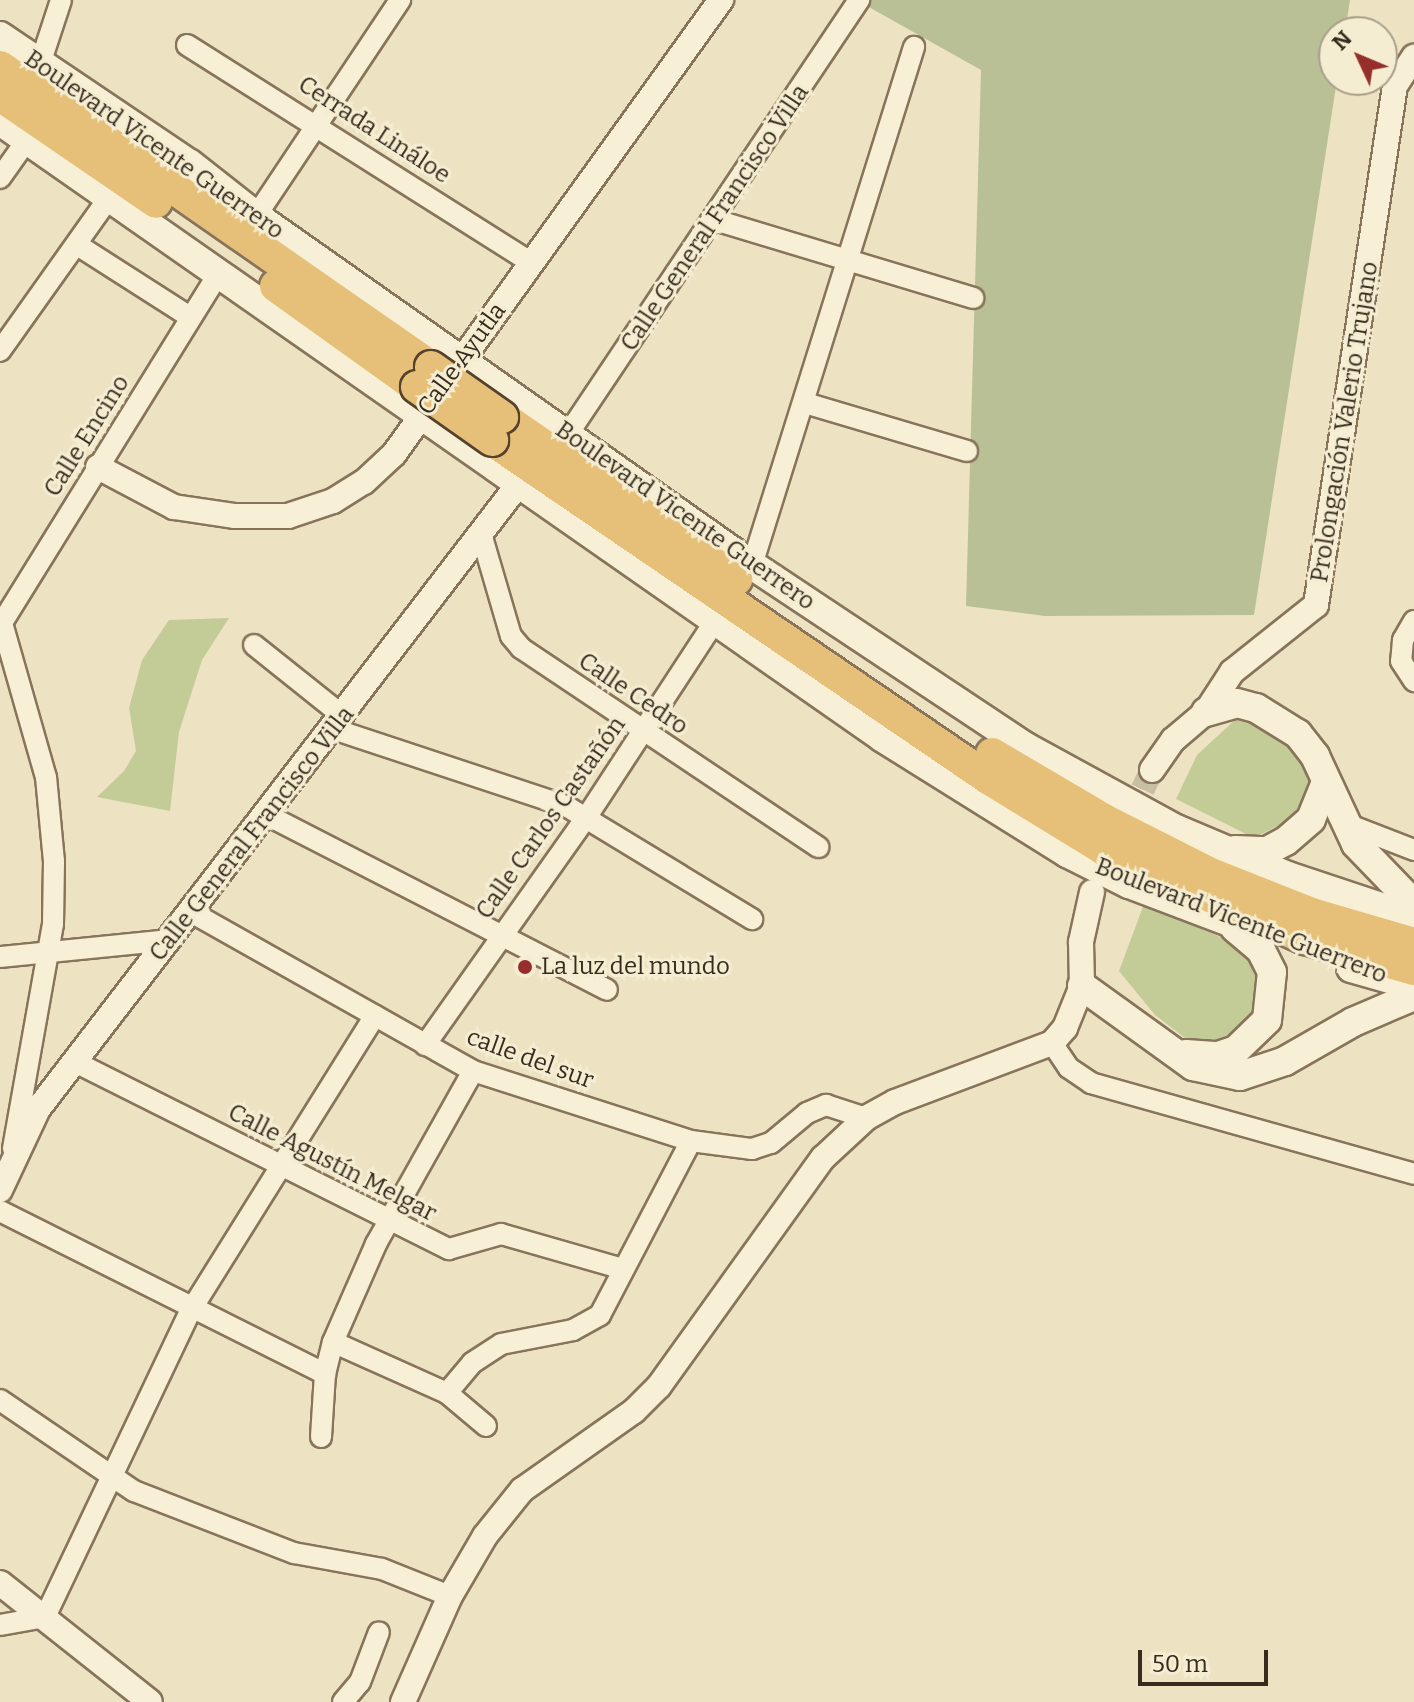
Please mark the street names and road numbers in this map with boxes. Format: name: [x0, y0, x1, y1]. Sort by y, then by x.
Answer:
street label: Boulevard Vicente Guerrero: [19, 44, 289, 246]
street label: Cerrada Lináloe: [293, 70, 455, 190]
street label: Calle General Francisco Villa: [615, 79, 815, 357]
street label: Prolongación Valerio Trujano: [1305, 260, 1385, 584]
street label: Calle Ayutla: [412, 297, 512, 421]
street label: Calle Encino: [38, 370, 136, 502]
street label: Boulevard Vicente Guerrero: [550, 415, 820, 617]
street label: Calle Cedro: [573, 647, 693, 741]
street label: Calle General Francisco Villa: [144, 701, 360, 967]
street label: Calle Carlos Castañón: [470, 711, 632, 925]
street label: Boulevard Vicente Guerrero: [1091, 852, 1391, 990]
street label: calle del sur: [463, 1023, 597, 1095]
street label: Calle Agustín Melgar: [223, 1098, 441, 1228]

